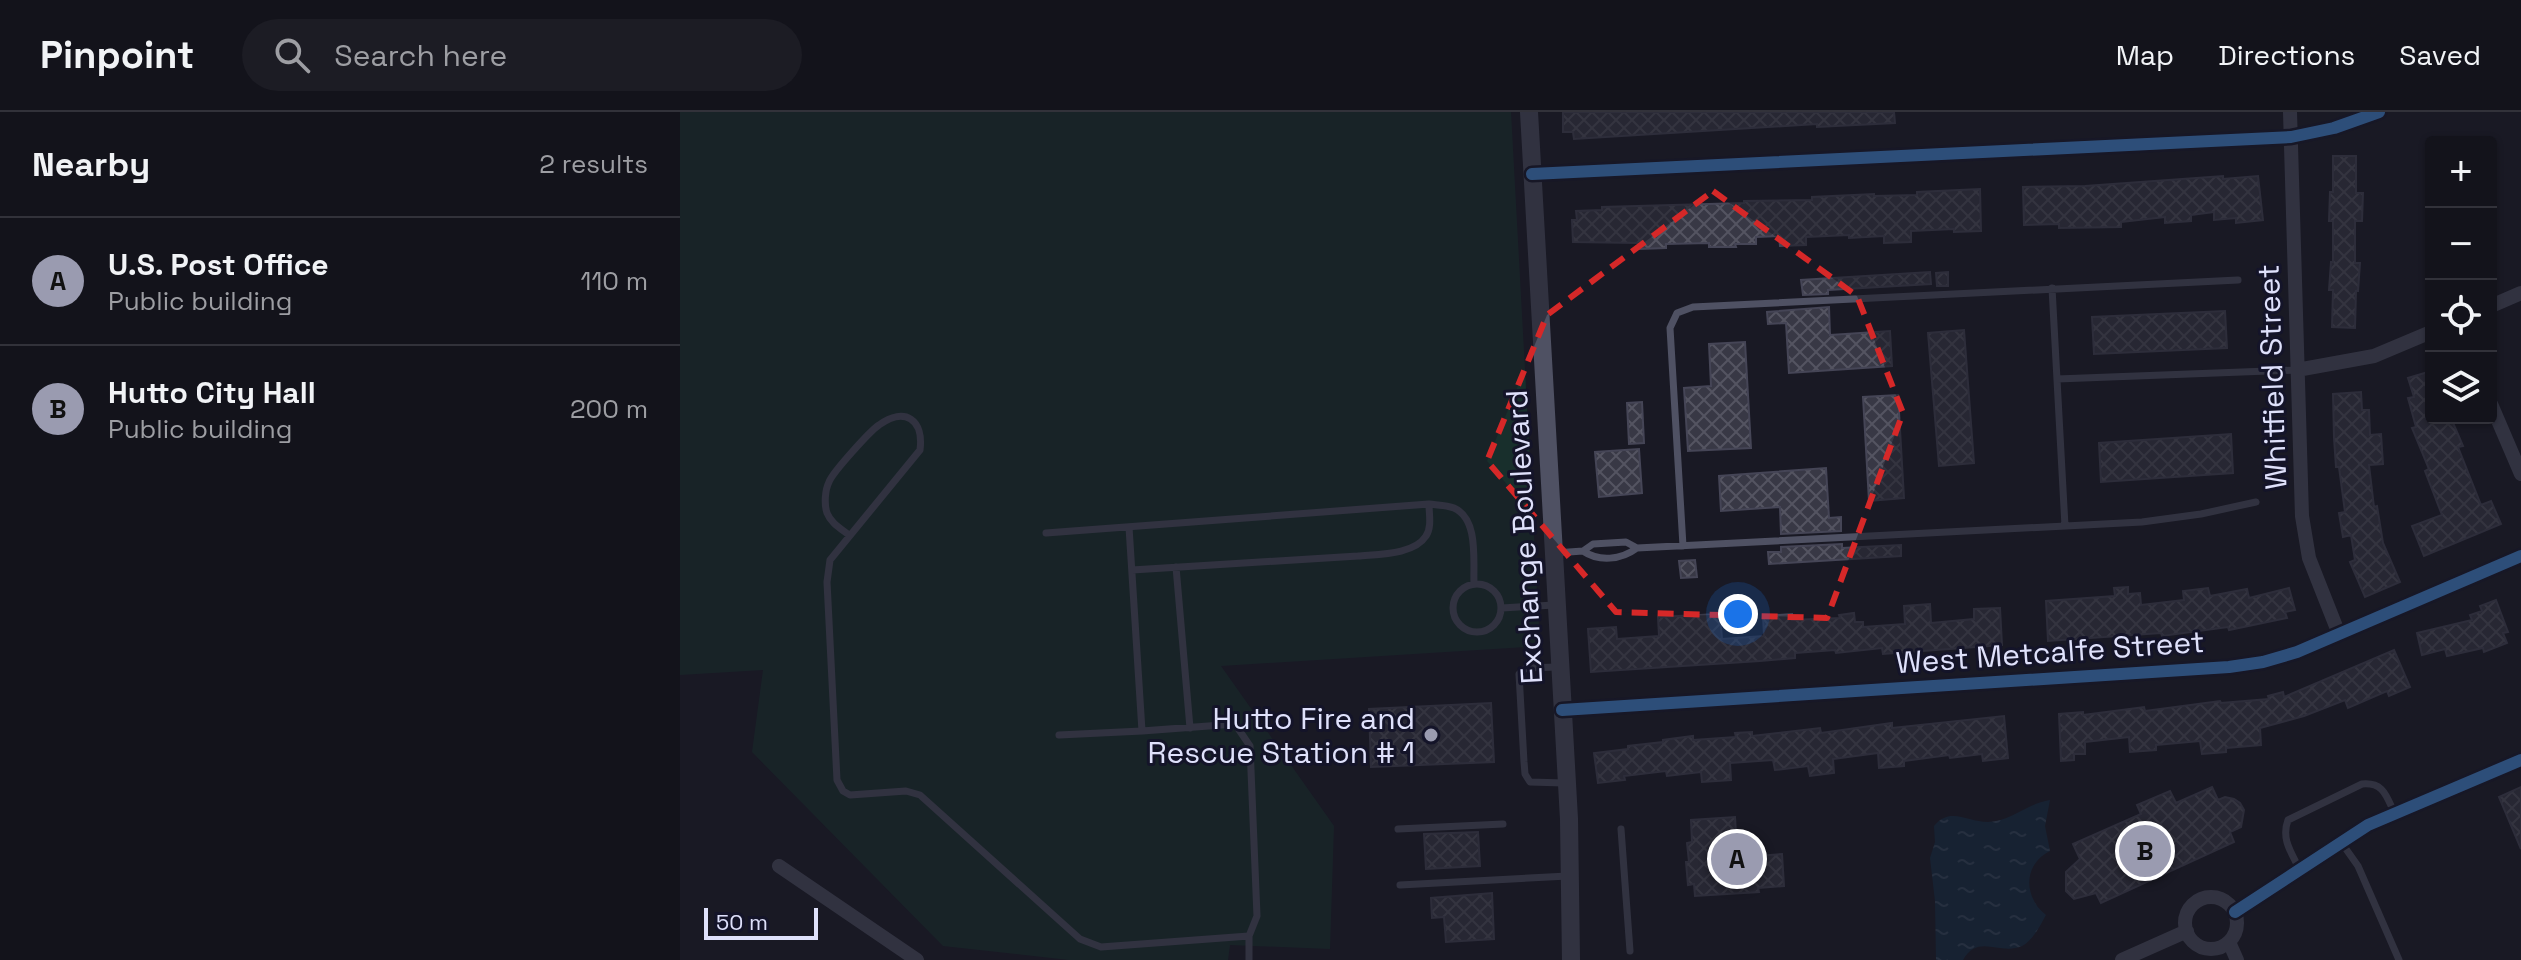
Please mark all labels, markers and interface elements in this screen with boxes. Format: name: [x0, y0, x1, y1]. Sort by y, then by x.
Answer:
search box: [242, 19, 802, 91]
text: Pinpoint: [40, 31, 194, 79]
icon: search: [270, 33, 314, 77]
text: Search here: [334, 36, 507, 75]
text: Map: [2116, 37, 2174, 73]
text: Directions: [2218, 37, 2355, 73]
text: Saved: [2399, 37, 2481, 73]
map controls: [2425, 136, 2497, 424]
button: +: [2425, 136, 2497, 208]
text: Nearby: [32, 143, 150, 186]
text: 2 results: [539, 147, 648, 181]
button: −: [2425, 208, 2497, 280]
text: U.S. Post Office: [108, 245, 329, 284]
text: A: [50, 264, 66, 298]
text: 110 m: [581, 264, 648, 298]
street label: Whitfield Street: [2249, 264, 2295, 490]
button: locate: [2425, 280, 2497, 352]
text: Public building: [108, 284, 292, 318]
button: layers: [2425, 352, 2497, 424]
text: Hutto City Hall: [108, 373, 316, 412]
street label: Exchange Boulevard: [1497, 389, 1551, 685]
text: B: [49, 392, 67, 426]
text: 200 m: [570, 392, 648, 426]
text: Public building: [108, 412, 292, 446]
your location: [1718, 594, 1758, 634]
street label: West Metcalfe Street: [1894, 622, 2206, 682]
place label: Hutto Fire and Rescue Station # 1: [1147, 699, 1415, 772]
marker: Hutto Fire and Rescue Station # 1: [1422, 726, 1440, 744]
pin: B: [2119, 821, 2171, 881]
pin: A: [1711, 829, 1763, 889]
scale bar: [704, 904, 818, 940]
text: 50 m: [716, 908, 768, 936]

